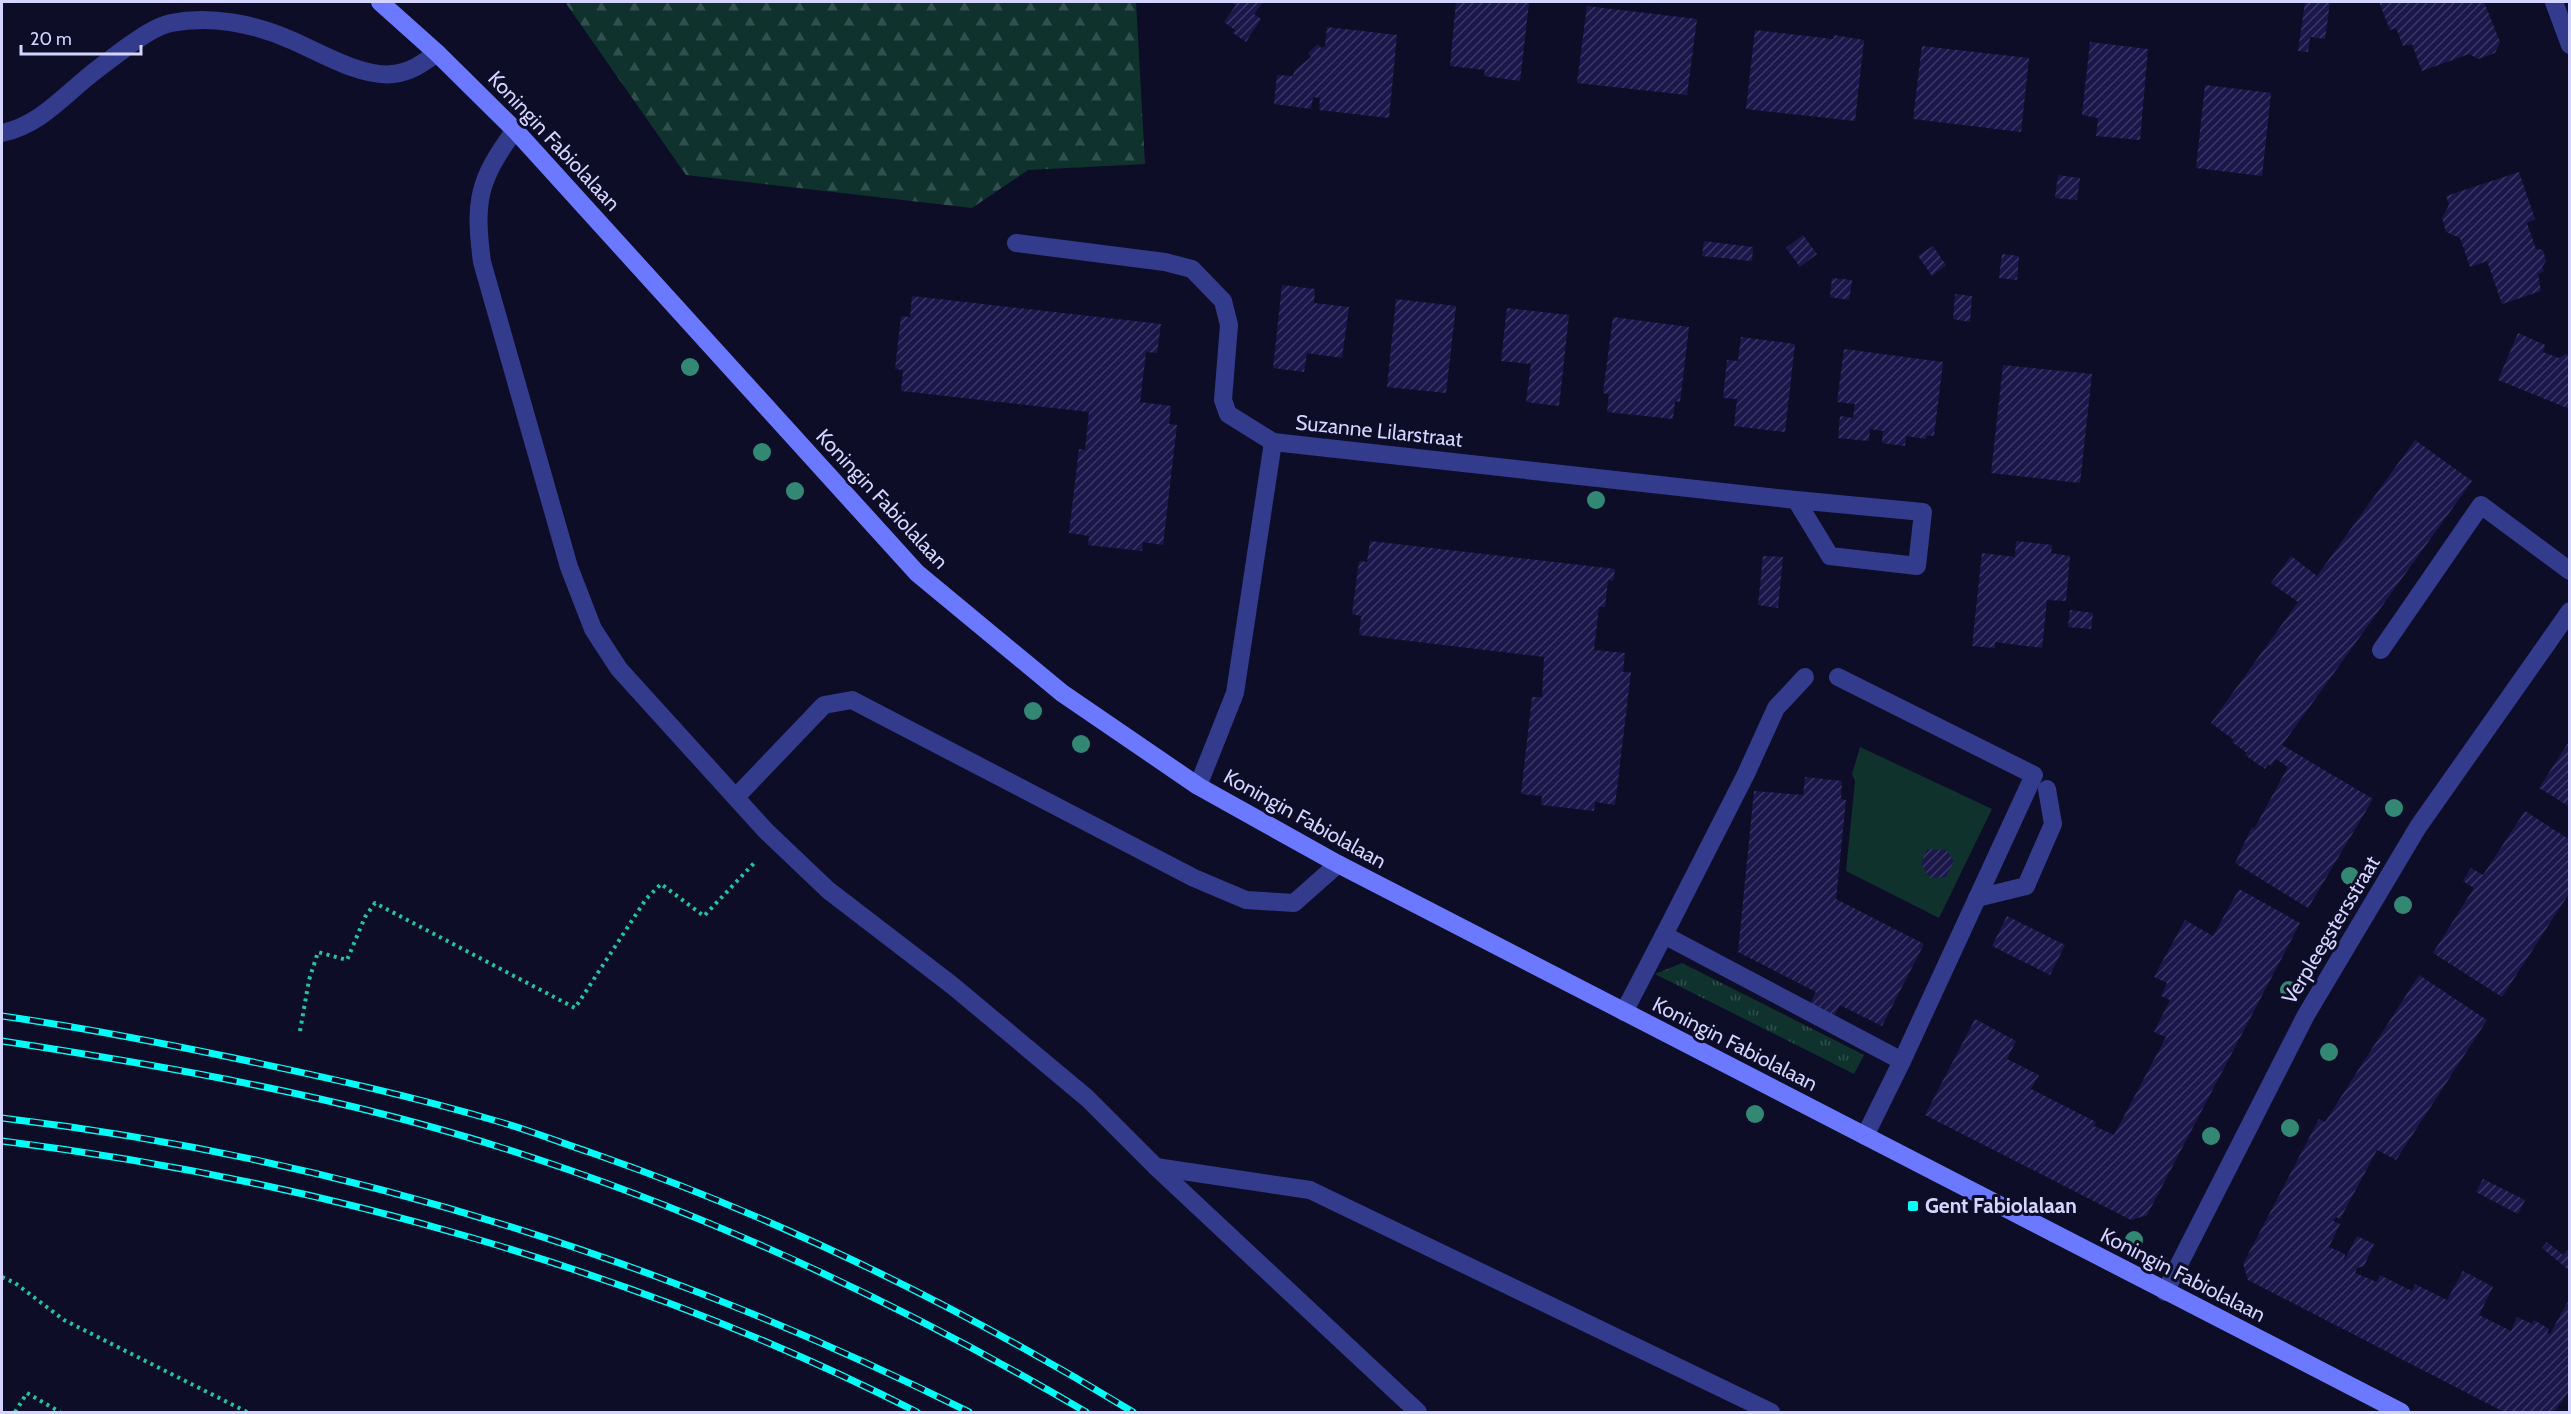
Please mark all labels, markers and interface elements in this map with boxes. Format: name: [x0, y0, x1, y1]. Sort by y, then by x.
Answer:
scale bar: [21, 18, 141, 56]
text: 20 m: [30, 28, 72, 50]
street label: Koningin Fabiolalaan: [483, 66, 626, 216]
street label: Suzanne Lilarstraat: [1294, 409, 1464, 452]
street label: Koningin Fabiolalaan: [811, 424, 954, 574]
street label: Koningin Fabiolalaan: [1220, 764, 1391, 874]
street label: Verpleegstersstraat: [2276, 851, 2385, 1008]
street label: Koningin Fabiolalaan: [1649, 991, 1822, 1096]
place label: Gent Fabiolalaan: [1925, 1193, 2077, 1218]
marker: Gent Fabiolalaan: [1906, 1199, 1920, 1213]
street label: Koningin Fabiolalaan: [2097, 1222, 2270, 1327]

